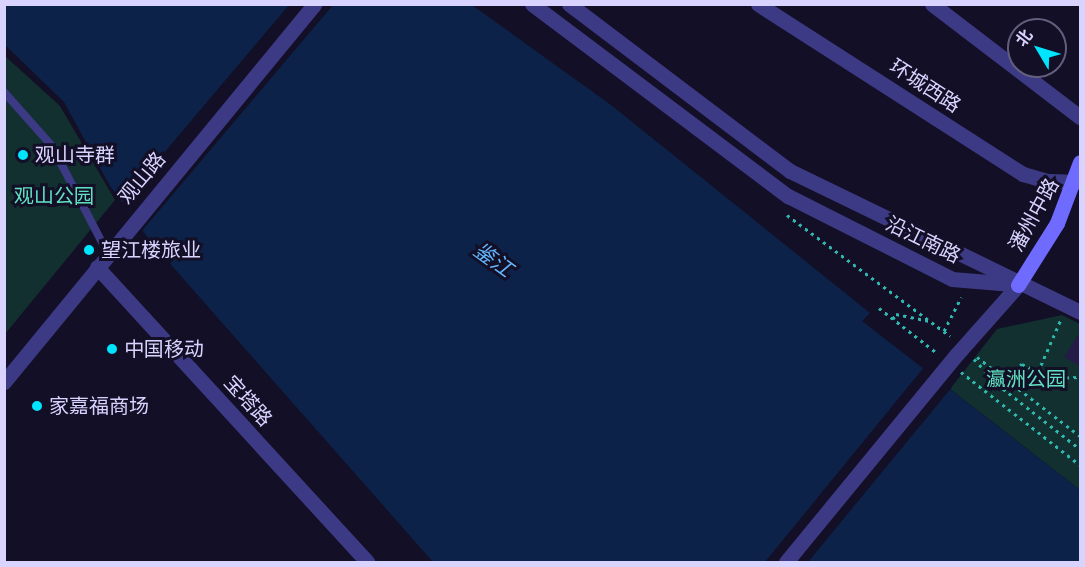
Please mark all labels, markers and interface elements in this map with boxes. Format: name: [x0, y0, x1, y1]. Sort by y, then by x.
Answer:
north arrow: [1007, 18, 1067, 78]
text: 北: [1012, 26, 1036, 50]
street label: 环城西路: [885, 54, 965, 118]
place label: 观山寺群: [35, 143, 115, 167]
street label: 观山路: [114, 147, 170, 209]
marker: 观山寺群: [16, 148, 30, 162]
street label: 潘州中路: [1004, 174, 1064, 256]
park label: 观山公园: [14, 184, 94, 208]
street label: 沿江南路: [882, 212, 964, 268]
water label: 鉴江: [469, 237, 517, 283]
place label: 望江楼旅业: [101, 238, 201, 262]
marker: 望江楼旅业: [82, 243, 96, 257]
place label: 中国移动: [124, 337, 204, 361]
marker: 中国移动: [105, 342, 119, 356]
park label: 瀛洲公园: [986, 367, 1066, 391]
street label: 宝塔路: [219, 371, 277, 431]
place label: 家嘉福商场: [49, 394, 149, 418]
marker: 家嘉福商场: [30, 399, 44, 413]

